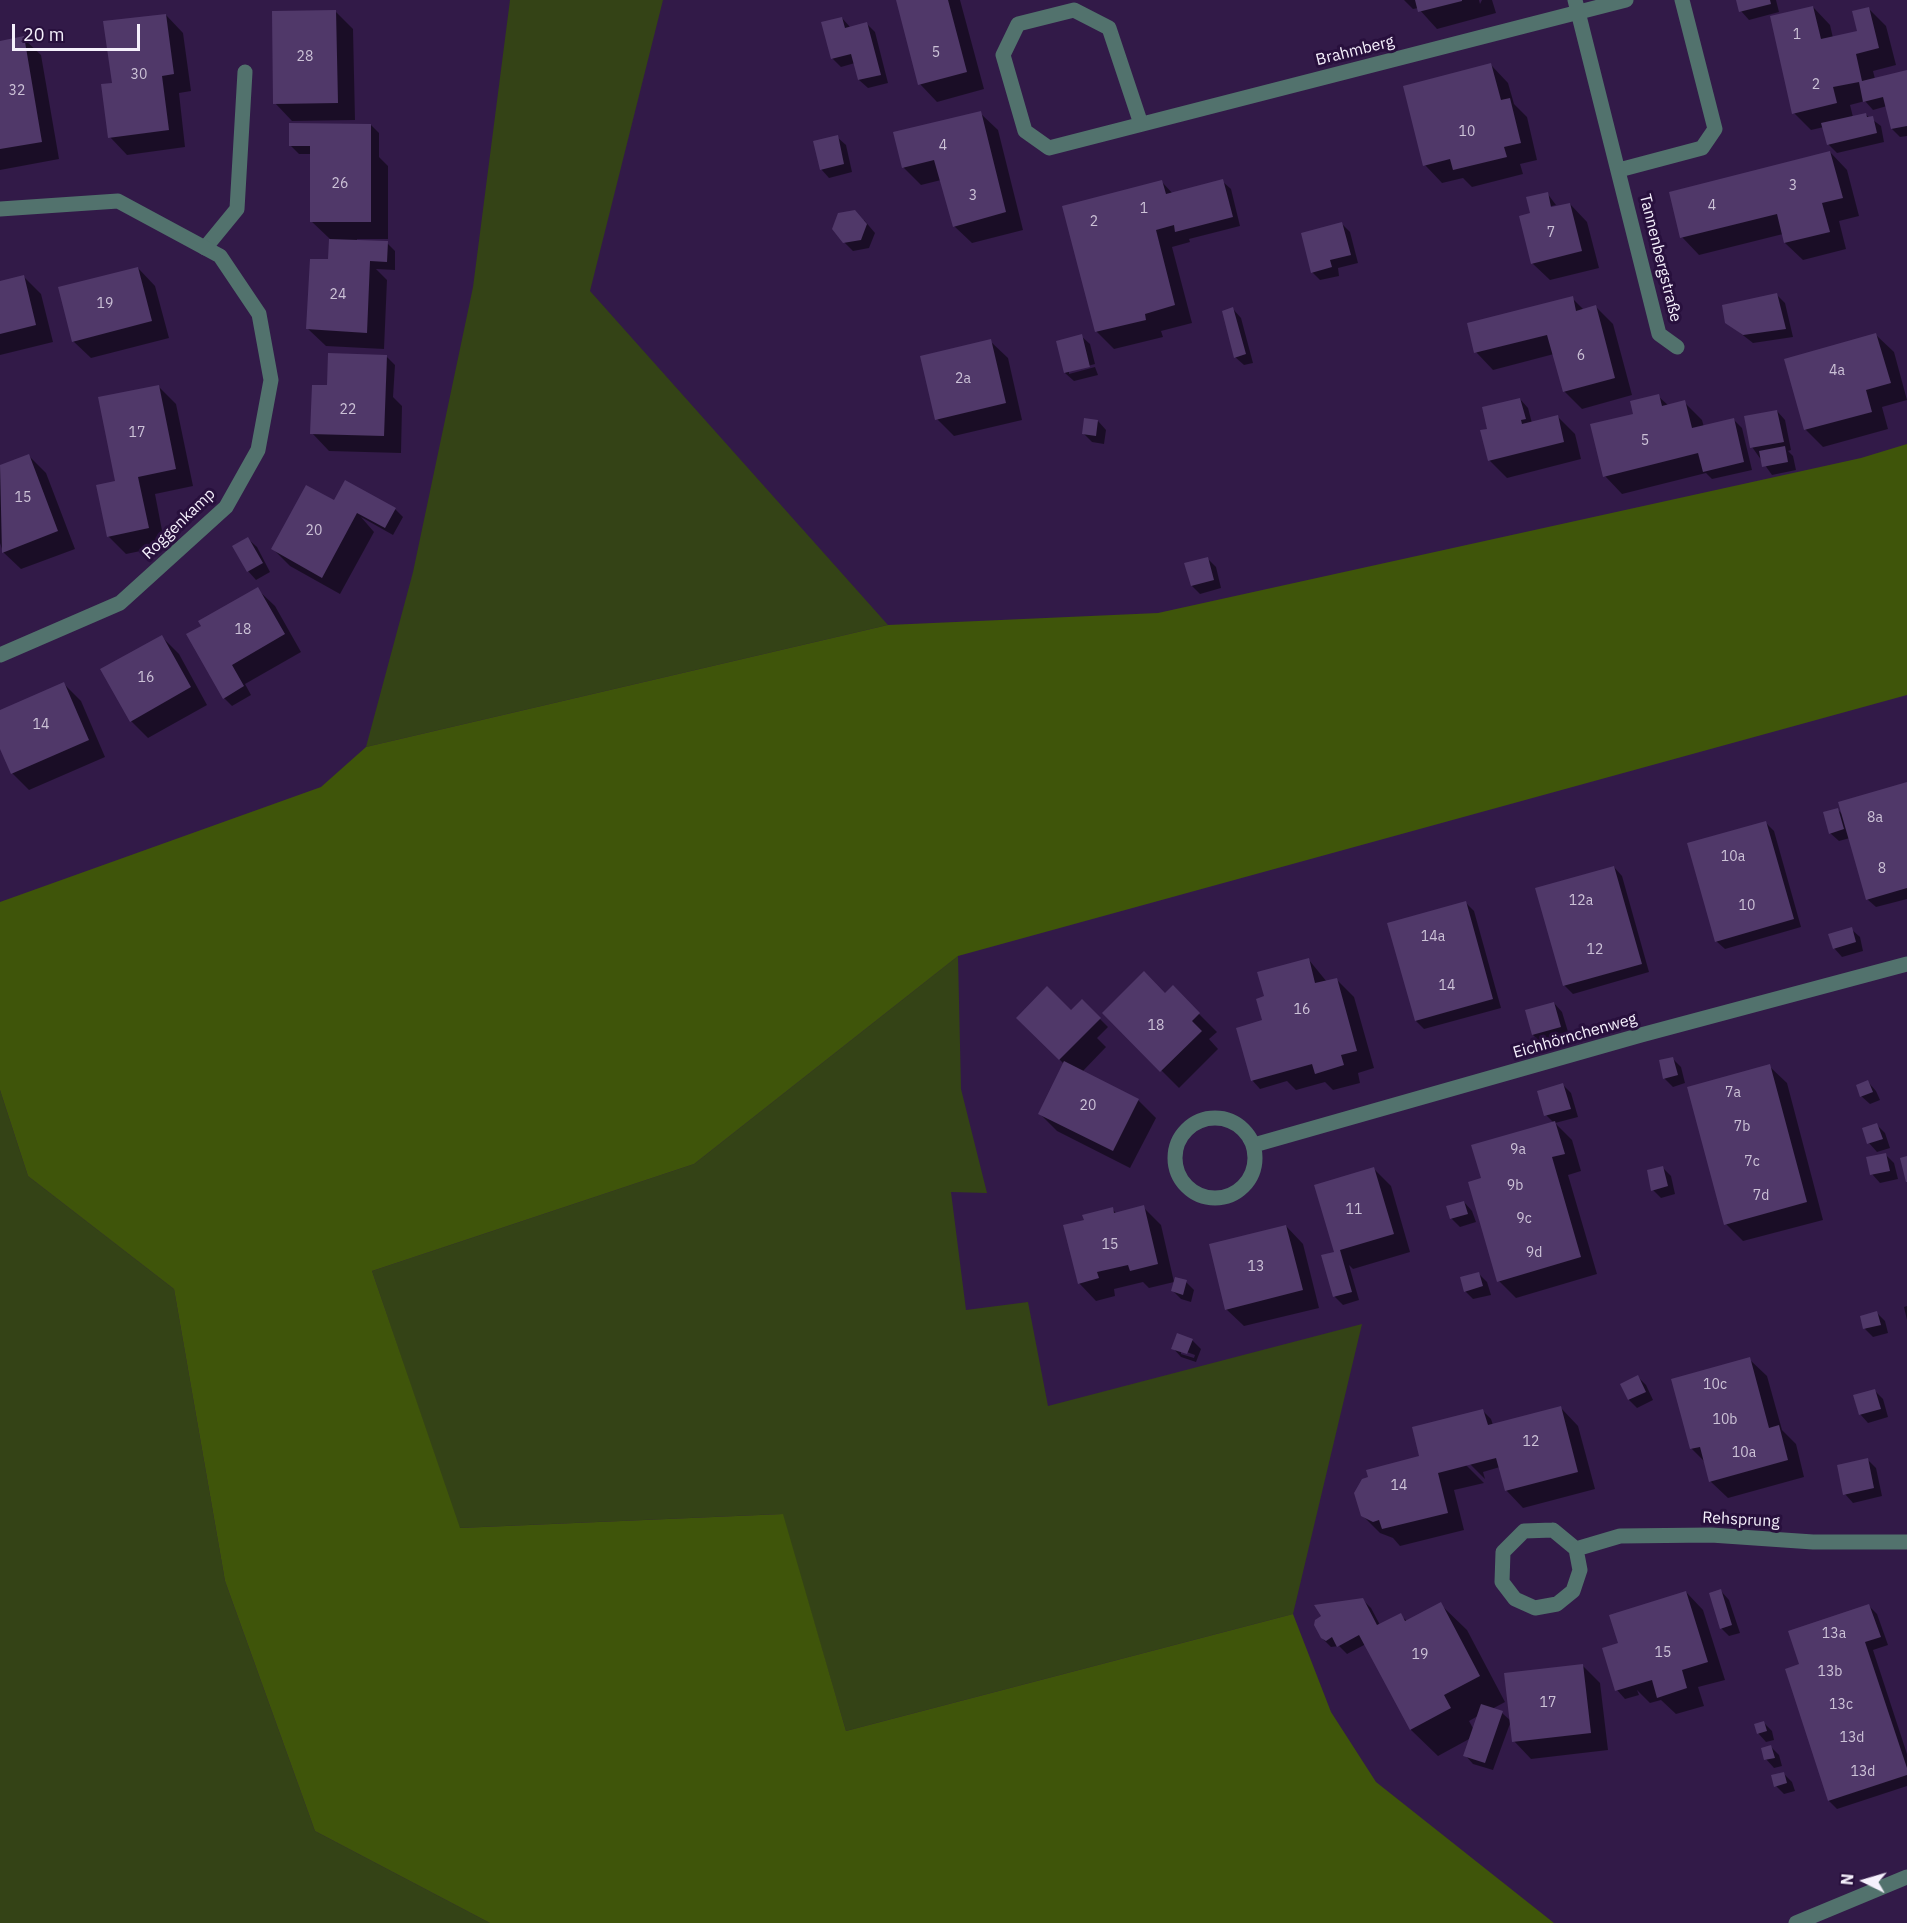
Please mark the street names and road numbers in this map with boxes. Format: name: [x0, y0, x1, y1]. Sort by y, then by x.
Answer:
street label: Brahmberg: [1314, 32, 1396, 70]
street label: Tannenbergstraße: [1635, 192, 1685, 324]
street label: Roggenkamp: [139, 485, 219, 563]
street label: Eichhörnchenweg: [1511, 1009, 1639, 1063]
street label: Rehsprung: [1702, 1508, 1780, 1532]

